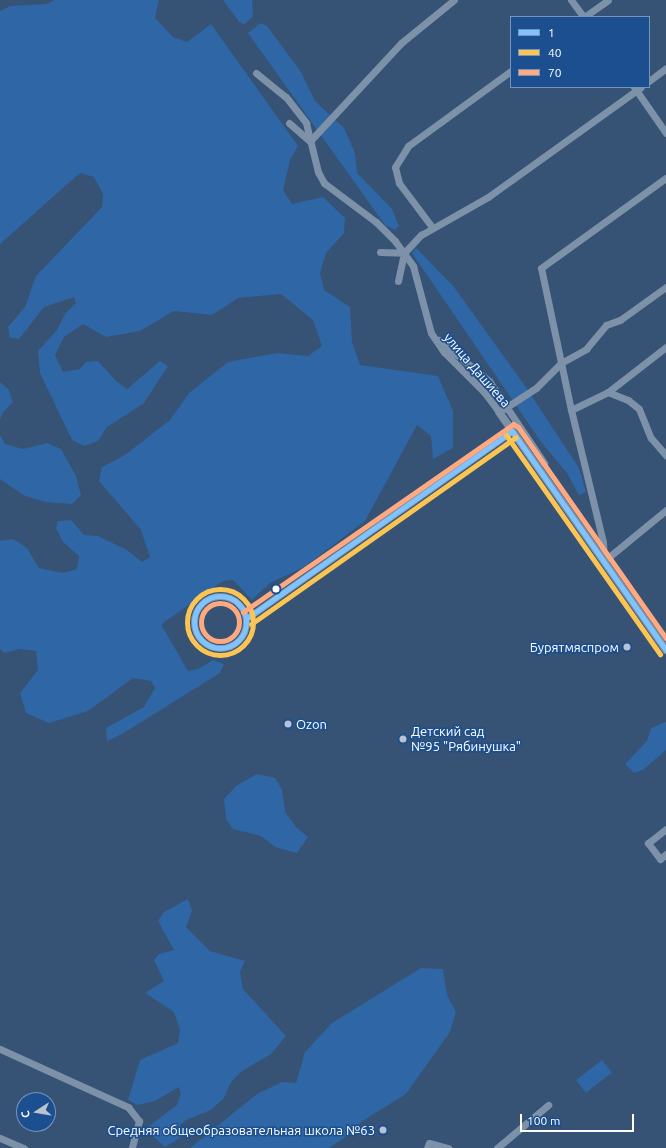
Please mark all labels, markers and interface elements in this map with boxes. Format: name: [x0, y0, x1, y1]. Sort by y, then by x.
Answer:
legend: [510, 16, 650, 88]
text: 1: [548, 26, 555, 39]
text: 40: [548, 46, 562, 59]
text: 70: [548, 66, 562, 79]
street label: улица Дашиева: [440, 330, 514, 410]
unlabelled marker: [271, 584, 281, 594]
place label: Бурятмяспром: [530, 639, 619, 655]
marker: Бурятмяспром: [622, 642, 632, 652]
place label: Ozon: [296, 716, 327, 732]
marker: Ozon: [283, 719, 293, 729]
place label: Детский сад №95 "Рябинушка": [411, 724, 521, 755]
marker: Детский сад №95 "Рябинушка": [398, 734, 408, 744]
north arrow: [16, 1092, 56, 1132]
scale bar: [522, 1106, 636, 1132]
text: С: [19, 1110, 32, 1119]
text: 100 m: [527, 1114, 560, 1127]
place label: Средняя общеобразовательная школа №63: [108, 1122, 375, 1138]
marker: Средняя общеобразовательная школа №63: [378, 1125, 388, 1135]

